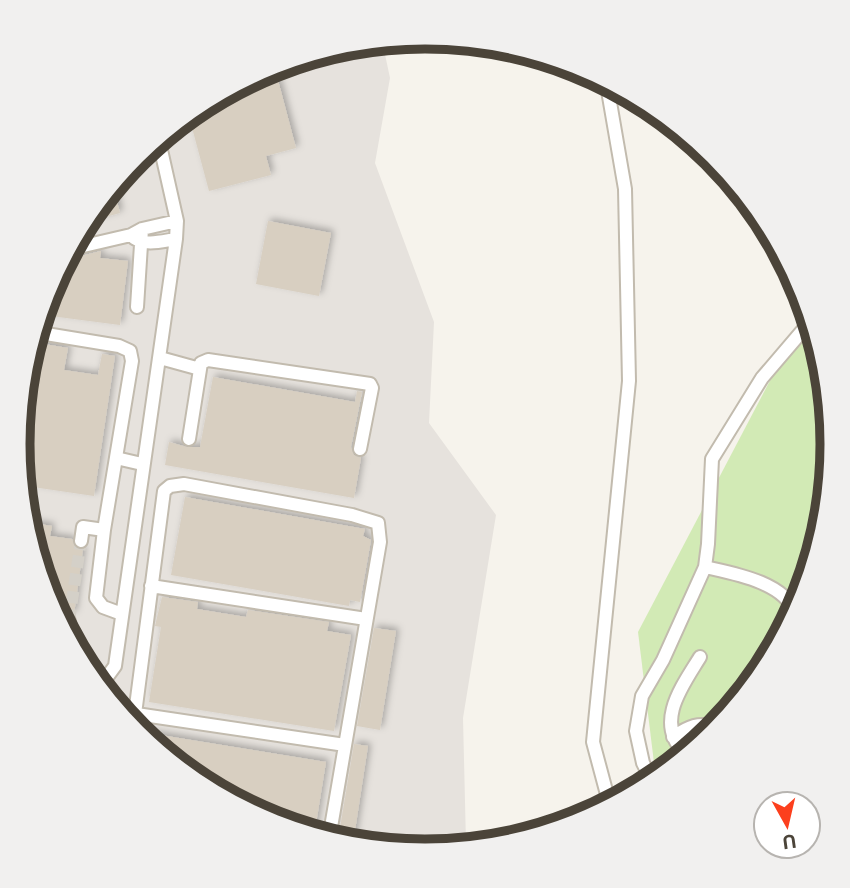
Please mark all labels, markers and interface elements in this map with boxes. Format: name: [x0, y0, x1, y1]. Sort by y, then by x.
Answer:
north arrow: [752, 790, 822, 860]
text: U: [780, 828, 798, 856]

